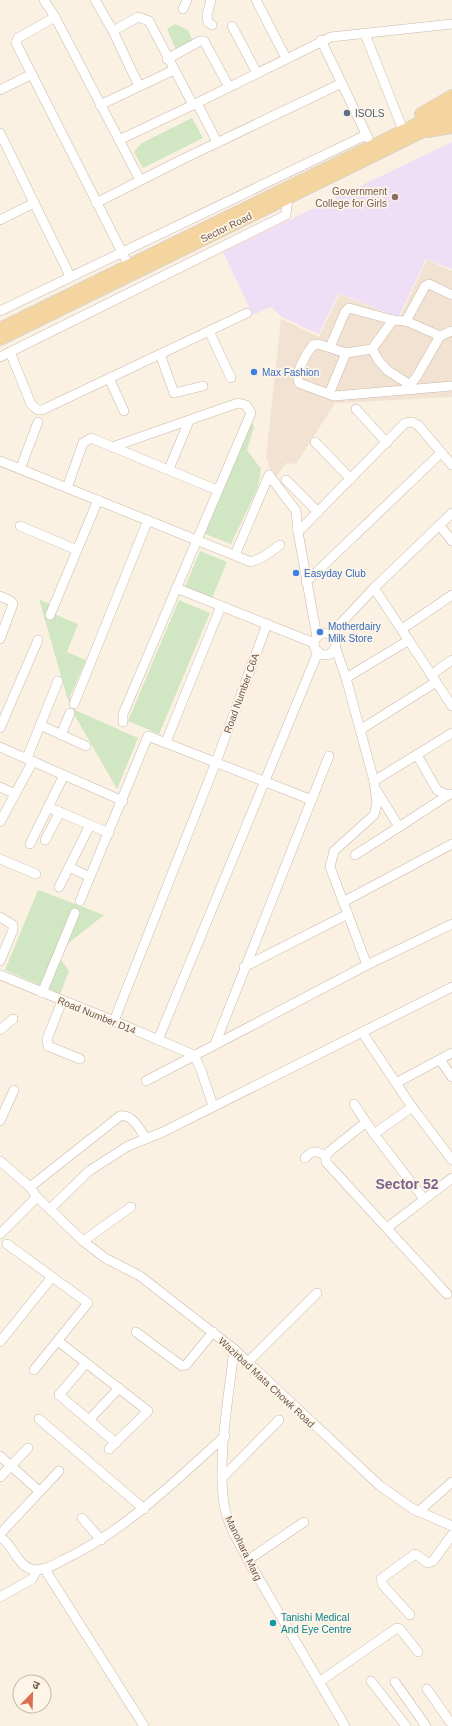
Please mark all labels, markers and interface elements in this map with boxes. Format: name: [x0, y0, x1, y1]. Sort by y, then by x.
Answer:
marker: ISOLS: [342, 108, 352, 118]
place label: ISOLS: [355, 108, 385, 119]
place label: Government College for Girls: [315, 186, 387, 209]
marker: Government College for Girls: [390, 192, 400, 202]
street label: Sector Road: [199, 210, 254, 245]
marker: Max Fashion: [249, 367, 259, 377]
place label: Max Fashion: [262, 367, 319, 378]
marker: Easyday Club: [291, 568, 301, 578]
place label: Easyday Club: [304, 568, 366, 579]
place label: Motherdairy Milk Store: [328, 621, 381, 644]
marker: Motherdairy Milk Store: [315, 627, 325, 637]
street label: Road Number C6A: [222, 651, 261, 735]
street label: Road Number D14: [56, 995, 138, 1036]
district label: Sector 52: [375, 1176, 439, 1192]
street label: Wazirbad Mata Chowk Road: [217, 1335, 317, 1430]
street label: Manohara Marg: [223, 1514, 264, 1582]
place label: Tanishi Medical And Eye Centre: [281, 1612, 352, 1635]
marker: Tanishi Medical And Eye Centre: [268, 1618, 278, 1628]
north arrow: [12, 1674, 52, 1714]
text: उ: [31, 1678, 42, 1692]

